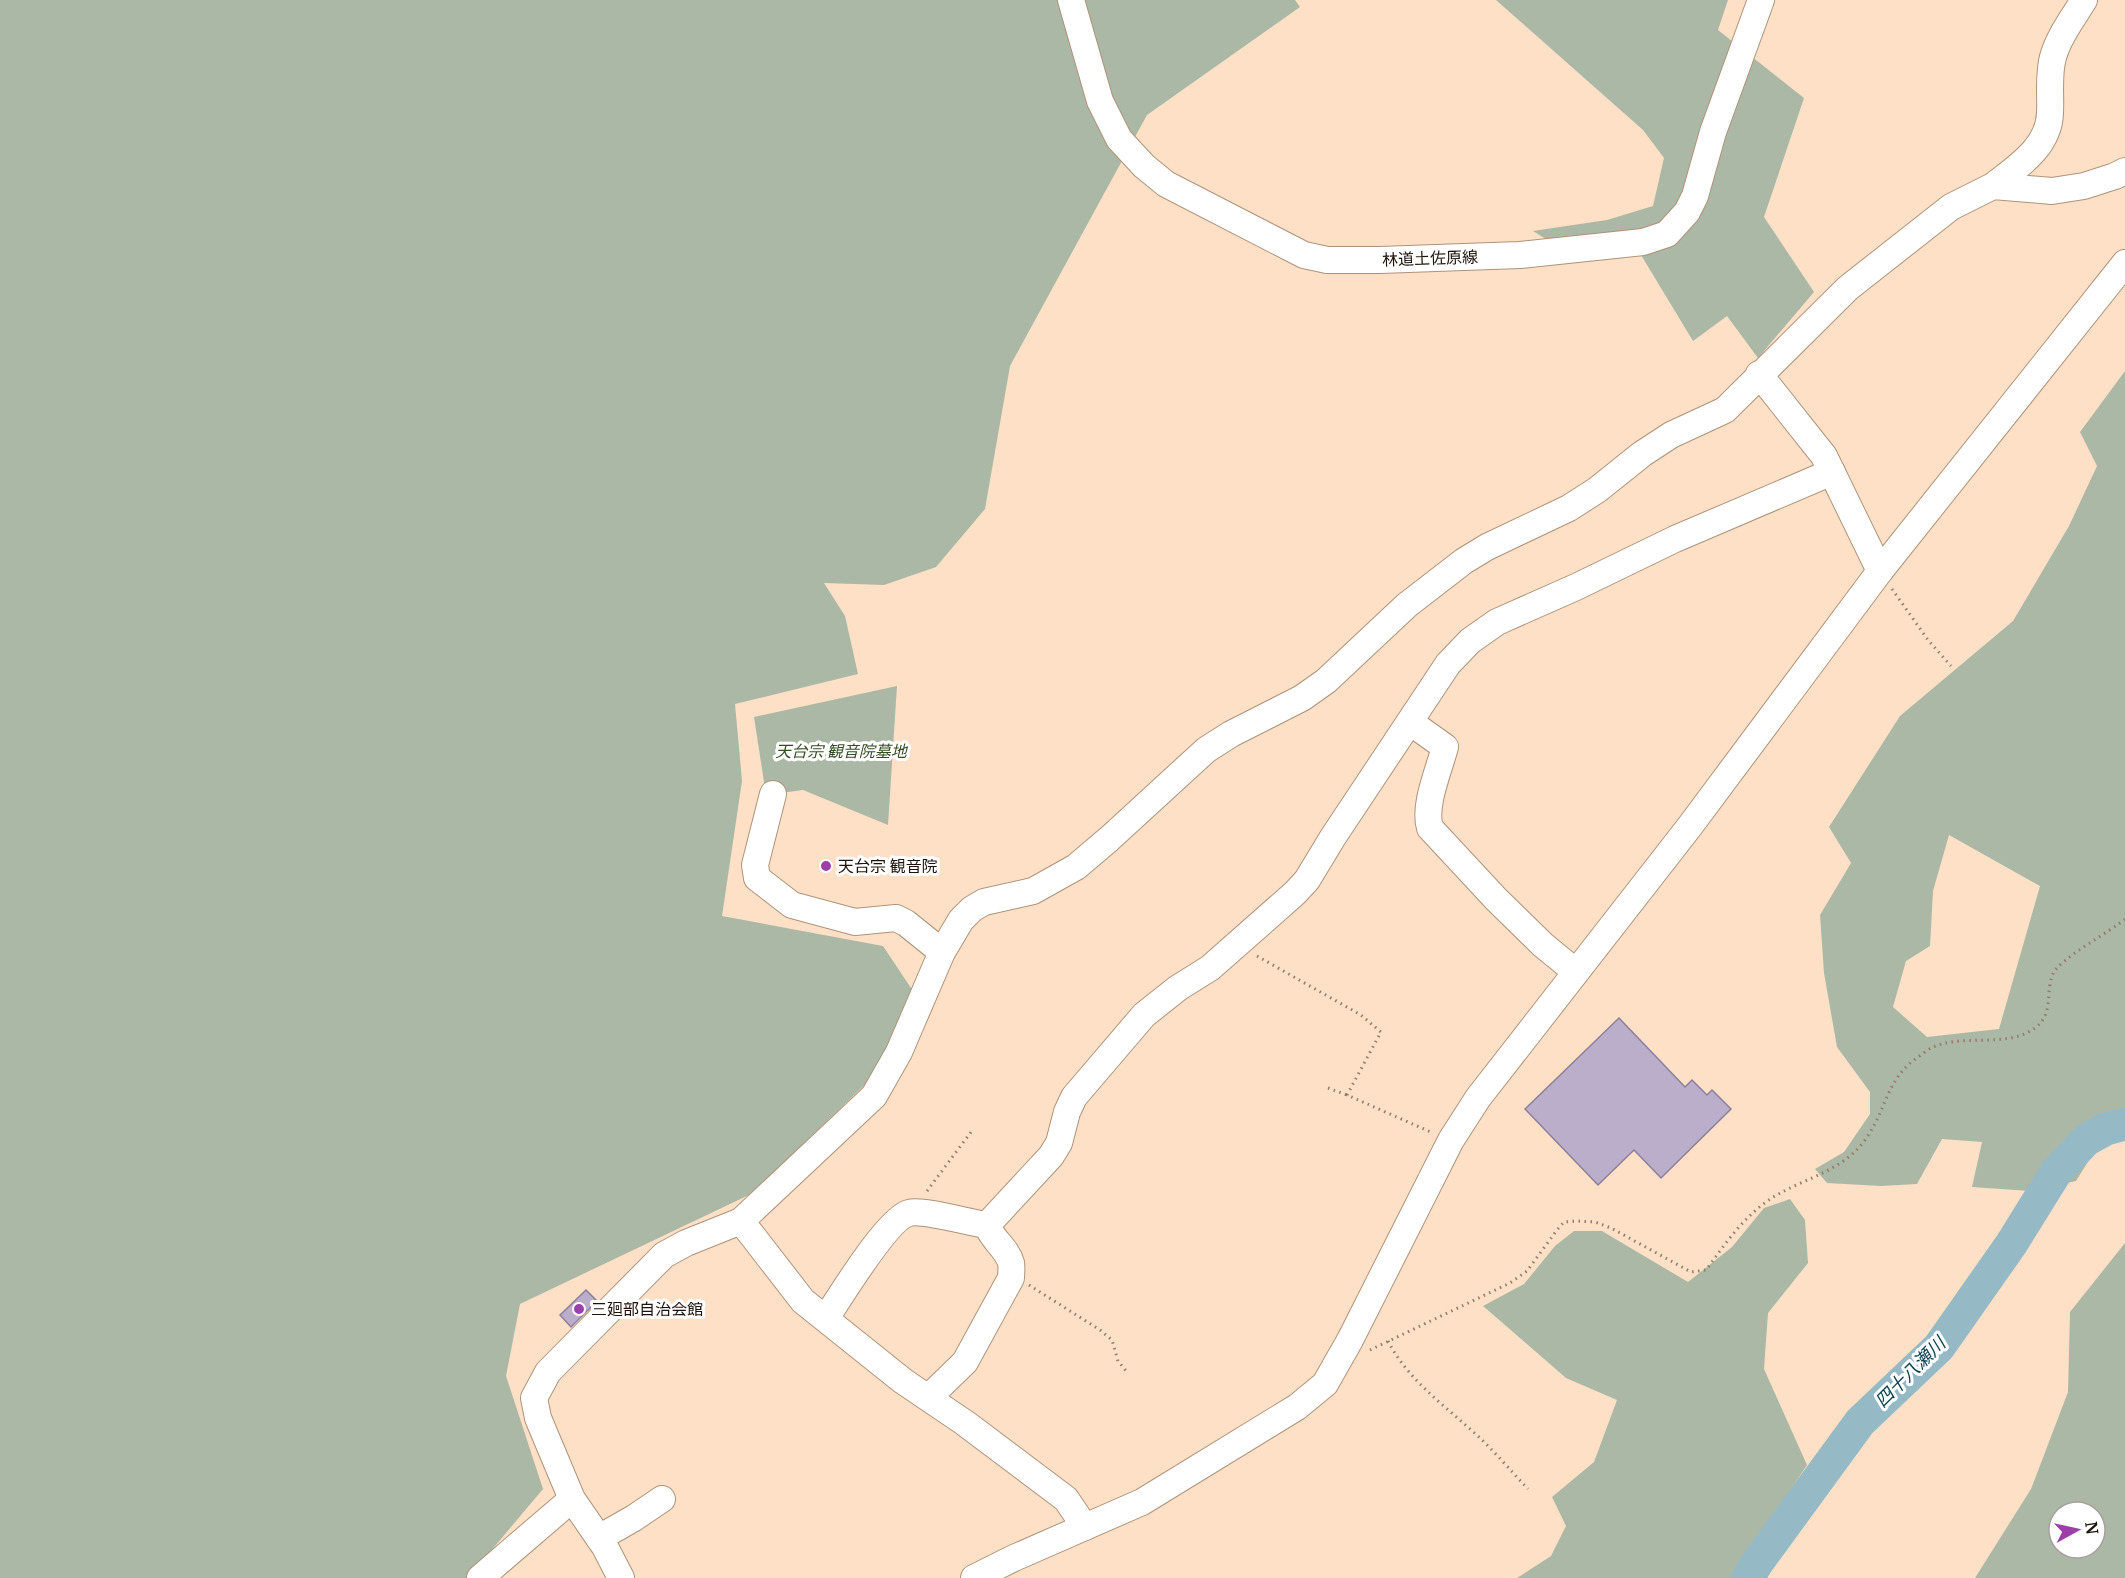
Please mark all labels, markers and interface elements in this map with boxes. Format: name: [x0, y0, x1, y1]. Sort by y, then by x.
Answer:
street label: 林道土佐原線: [1382, 246, 1478, 270]
park label: 天台宗 観音院墓地: [775, 741, 909, 761]
place label: 天台宗 観音院: [838, 856, 938, 876]
marker: 天台宗 観音院: [819, 859, 833, 873]
place label: 三廻部自治会館: [591, 1299, 703, 1319]
marker: 三廻部自治会館: [572, 1302, 586, 1316]
water label: 四十八瀬川: [1870, 1331, 1951, 1412]
north arrow: [2047, 1500, 2107, 1560]
text: N: [2081, 1520, 2103, 1536]

